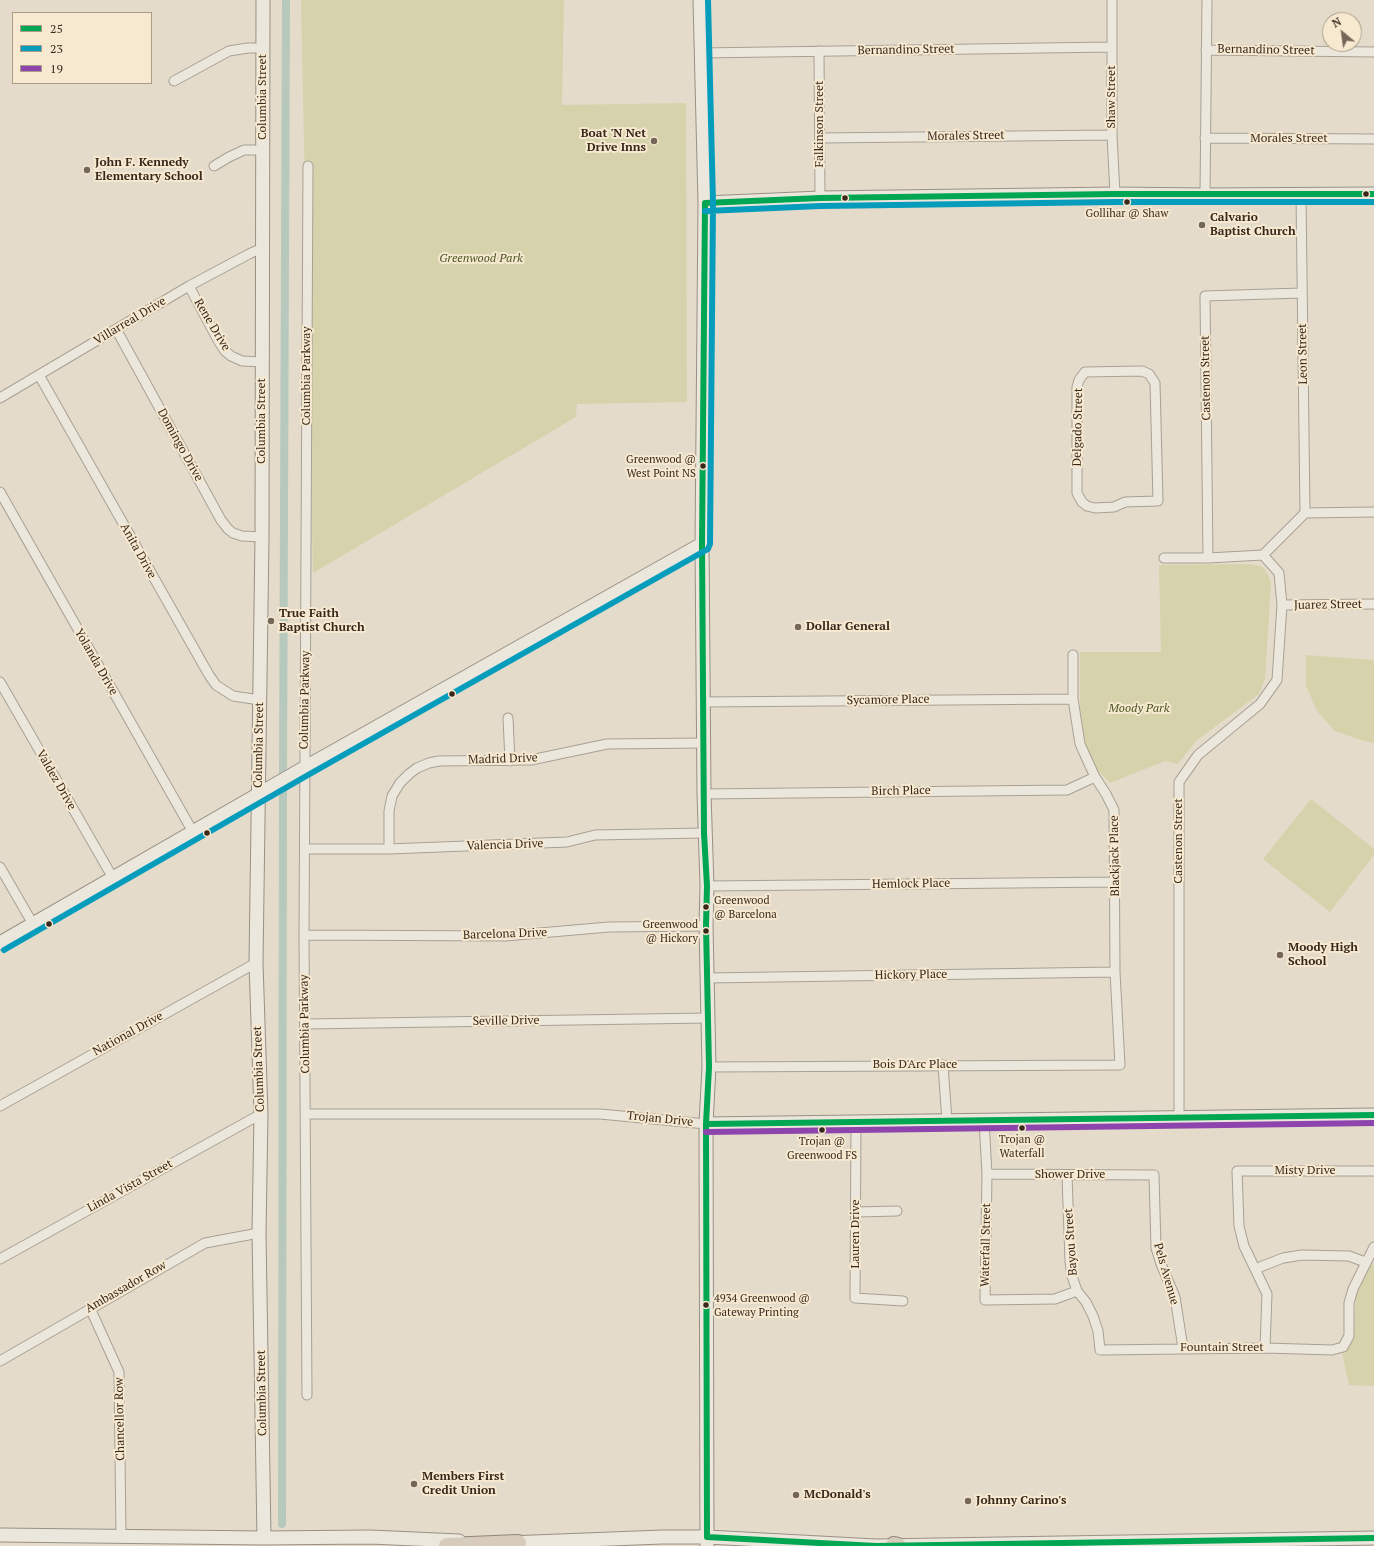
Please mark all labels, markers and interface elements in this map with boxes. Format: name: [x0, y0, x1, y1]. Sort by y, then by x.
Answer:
legend: [12, 12, 152, 84]
north arrow: [1322, 12, 1362, 52]
text: N: [1330, 14, 1344, 31]
text: 25: [50, 21, 63, 36]
text: 23: [50, 41, 63, 56]
street label: Bernandino Street: [857, 42, 955, 58]
street label: Bernandino Street: [1217, 42, 1315, 58]
street label: Columbia Street: [256, 54, 270, 140]
text: 19: [50, 61, 63, 76]
street label: Shaw Street: [1105, 65, 1119, 129]
street label: Falkinson Street: [813, 80, 827, 168]
place label: Boat 'N Net Drive Inns: [581, 127, 646, 155]
street label: Morales Street: [927, 128, 1005, 144]
street label: Morales Street: [1250, 132, 1328, 146]
marker: Boat 'N Net Drive Inns: [649, 136, 659, 146]
place label: John F. Kennedy Elementary School: [95, 156, 203, 184]
marker: John F. Kennedy Elementary School: [82, 165, 92, 175]
unlabelled marker: [1361, 189, 1371, 199]
unlabelled marker: [840, 193, 850, 203]
marker: Gollihar @ Shaw: [1122, 197, 1132, 207]
place label: Gollihar @ Shaw: [1086, 207, 1168, 221]
place label: Calvario Baptist Church: [1210, 211, 1296, 239]
marker: Calvario Baptist Church: [1197, 220, 1207, 230]
park label: Greenwood Park: [439, 252, 523, 266]
street label: Villarreal Drive: [91, 294, 169, 348]
street label: Rene Drive: [191, 296, 233, 354]
street label: Leon Street: [1295, 323, 1311, 385]
street label: Columbia Parkway: [300, 327, 314, 425]
street label: Castenon Street: [1198, 335, 1214, 421]
street label: Columbia Street: [255, 378, 269, 464]
street label: Delgado Street: [1070, 388, 1086, 466]
street label: Domingo Drive: [154, 406, 206, 484]
place label: Greenwood @ West Point NS: [626, 453, 696, 479]
marker: Greenwood @ West Point NS: [698, 461, 708, 471]
street label: Anita Drive: [117, 521, 159, 581]
street label: Juarez Street: [1294, 597, 1362, 613]
place label: True Faith Baptist Church: [279, 607, 365, 635]
marker: True Faith Baptist Church: [266, 616, 276, 626]
place label: Dollar General: [806, 620, 890, 634]
marker: Dollar General: [793, 622, 803, 632]
street label: Yolanda Drive: [71, 626, 121, 698]
street label: Columbia Parkway: [297, 650, 313, 750]
unlabelled marker: [447, 689, 457, 699]
street label: Sycamore Place: [847, 692, 929, 708]
street label: Columbia Street: [251, 702, 267, 788]
park label: Moody Park: [1109, 702, 1169, 716]
street label: Valdez Drive: [33, 747, 79, 813]
street label: Madrid Drive: [468, 751, 538, 767]
street label: Birch Place: [871, 783, 931, 799]
street label: Castenon Street: [1172, 798, 1186, 884]
street label: Blackjack Place: [1107, 815, 1123, 897]
unlabelled marker: [202, 828, 212, 838]
street label: Valencia Drive: [466, 836, 544, 854]
street label: Hemlock Place: [872, 876, 950, 892]
place label: Greenwood @ Barcelona: [714, 894, 777, 920]
marker: Greenwood @ Barcelona: [701, 902, 711, 912]
place label: Greenwood @ Hickory: [642, 918, 698, 944]
unlabelled marker: [44, 919, 54, 929]
street label: Barcelona Drive: [463, 925, 547, 943]
marker: Greenwood @ Hickory: [701, 926, 711, 936]
place label: Moody High School: [1288, 941, 1358, 969]
marker: Moody High School: [1275, 950, 1285, 960]
street label: Hickory Place: [875, 967, 947, 983]
street label: Columbia Parkway: [297, 974, 313, 1074]
street label: National Drive: [90, 1009, 166, 1059]
street label: Seville Drive: [473, 1013, 539, 1029]
street label: Columbia Street: [250, 1026, 268, 1112]
street label: Bois D'Arc Place: [873, 1058, 957, 1072]
street label: Trojan Drive: [626, 1108, 694, 1130]
marker: Trojan @ Waterfall: [1017, 1123, 1027, 1133]
marker: Trojan @ Greenwood FS: [817, 1125, 827, 1135]
place label: Trojan @ Waterfall: [999, 1133, 1045, 1159]
place label: Trojan @ Greenwood FS: [787, 1135, 857, 1161]
street label: Linda Vista Street: [85, 1157, 175, 1215]
street label: Misty Drive: [1274, 1164, 1336, 1178]
street label: Shower Drive: [1035, 1168, 1105, 1182]
street label: Lauren Drive: [849, 1200, 863, 1268]
street label: Waterfall Street: [978, 1203, 994, 1287]
street label: Bayou Street: [1061, 1208, 1081, 1276]
street label: Pels Avenue: [1150, 1241, 1182, 1307]
street label: Ambassador Row: [83, 1258, 169, 1316]
place label: 4934 Greenwood @ Gateway Printing: [714, 1292, 810, 1318]
marker: 4934 Greenwood @ Gateway Printing: [701, 1300, 711, 1310]
street label: Fountain Street: [1180, 1341, 1264, 1355]
street label: Columbia Street: [254, 1350, 270, 1436]
street label: Chancellor Row: [112, 1377, 128, 1461]
place label: Members First Credit Union: [422, 1470, 504, 1498]
marker: Members First Credit Union: [409, 1479, 419, 1489]
place label: McDonald's: [804, 1488, 871, 1502]
marker: McDonald's: [791, 1490, 801, 1500]
place label: Johnny Carino's: [976, 1494, 1066, 1508]
marker: Johnny Carino's: [963, 1496, 973, 1506]

